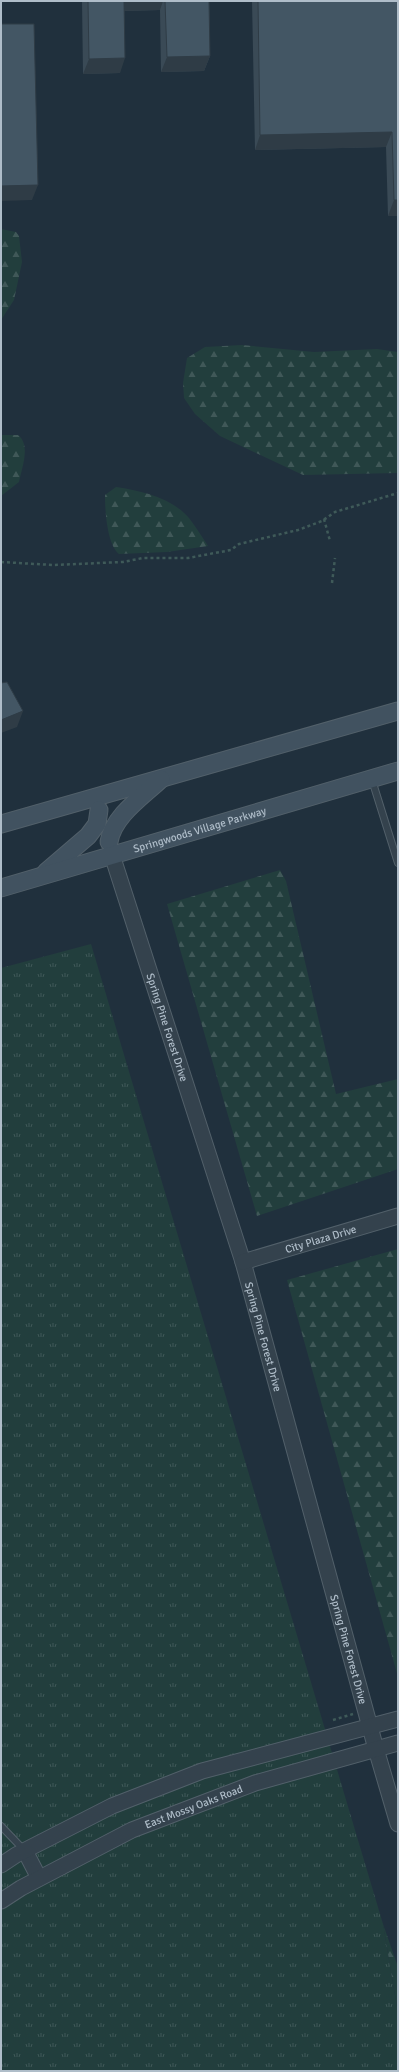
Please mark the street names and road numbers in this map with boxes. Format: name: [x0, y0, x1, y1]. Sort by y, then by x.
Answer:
street label: Springwoods Village Parkway: [132, 804, 268, 855]
street label: Spring Pine Forest Drive: [144, 972, 191, 1083]
street label: City Plaza Drive: [283, 1222, 358, 1256]
street label: Spring Pine Forest Drive: [242, 1281, 285, 1393]
street label: Spring Pine Forest Drive: [328, 1593, 370, 1705]
street label: East Mossy Oaks Road: [143, 1782, 244, 1831]

